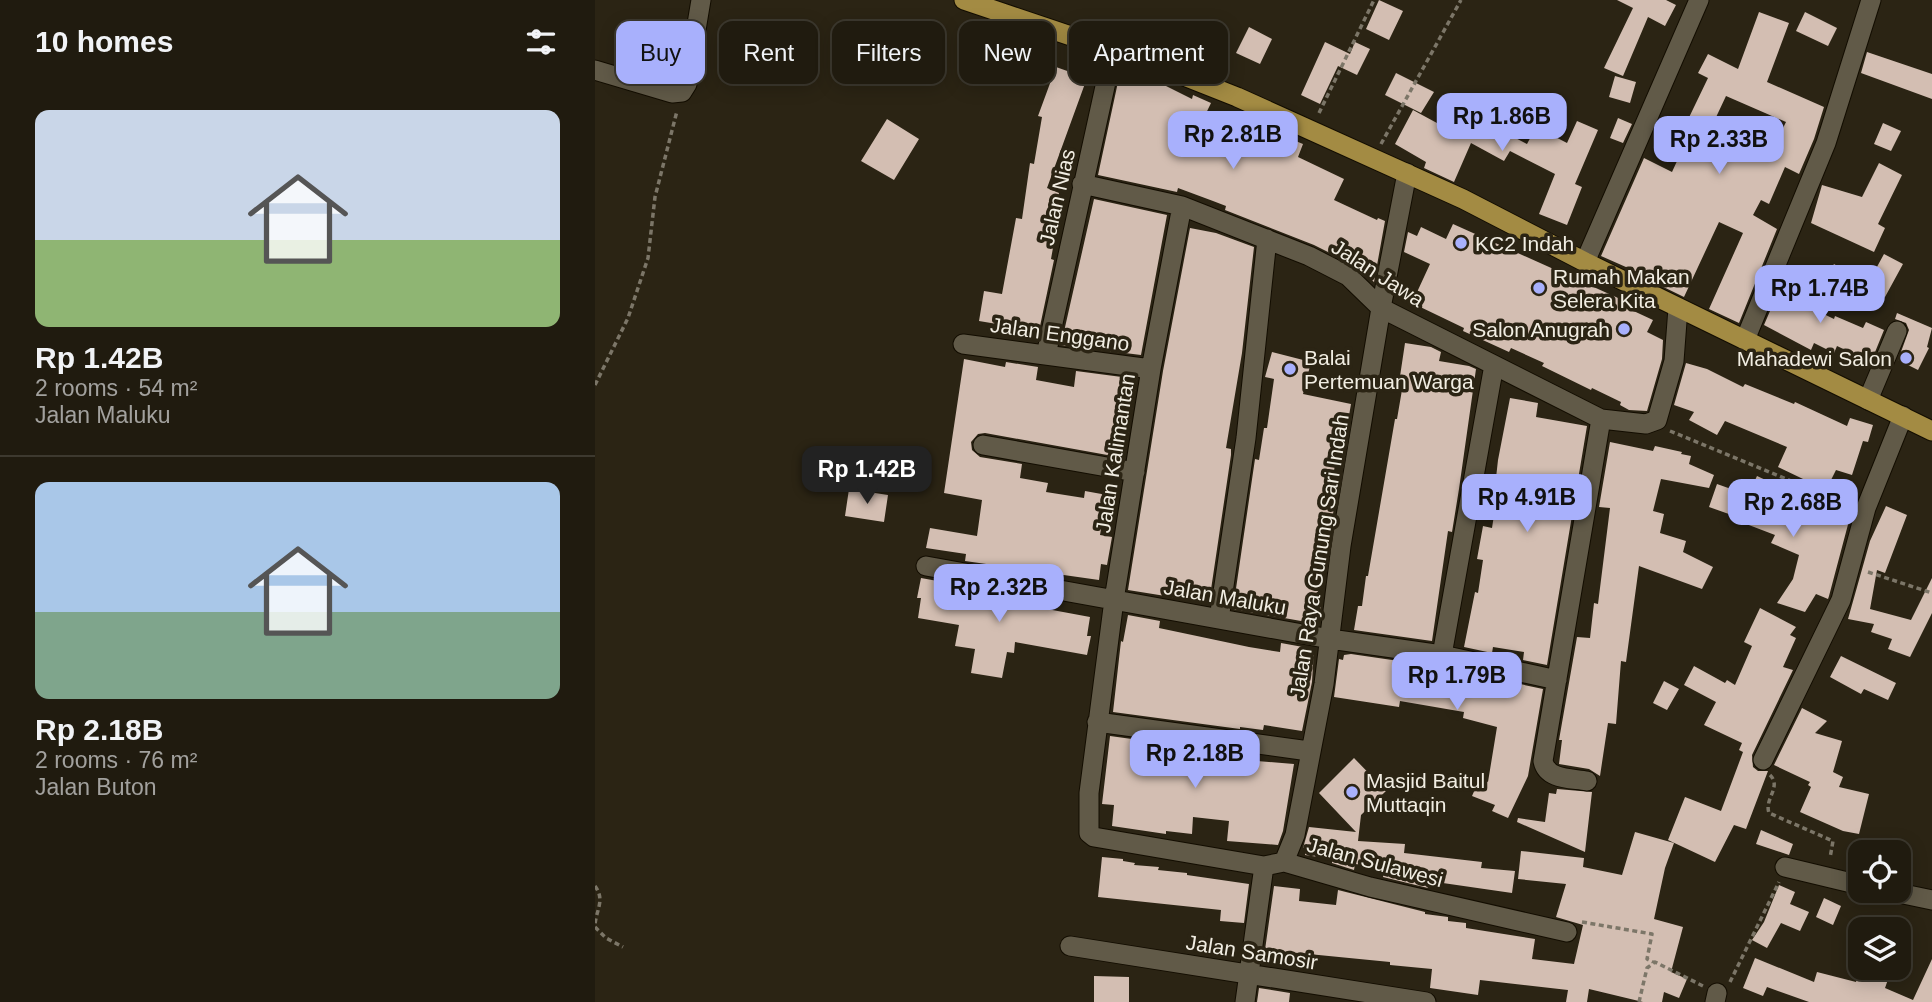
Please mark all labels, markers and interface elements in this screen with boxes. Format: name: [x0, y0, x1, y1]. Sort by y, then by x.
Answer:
chip: Buy: [616, 21, 705, 84]
chip: Rent: [719, 21, 818, 84]
chip: Filters: [832, 21, 945, 84]
chip: New: [959, 21, 1055, 84]
chip: Apartment: [1069, 21, 1228, 84]
icon: filters: [522, 23, 560, 61]
text: 10 homes: [35, 25, 173, 58]
pin: Rp 1.86B: [1430, 94, 1574, 153]
text: Rp 1.86B: [1453, 103, 1551, 129]
pin: Rp 2.81B: [1161, 111, 1305, 171]
pin: Rp 2.33B: [1647, 116, 1791, 176]
text: Rp 2.81B: [1184, 121, 1282, 147]
text: Rp 2.33B: [1670, 126, 1768, 152]
street label: Jalan Nias: [1035, 147, 1079, 247]
icon: home: [235, 156, 361, 282]
place label: KC2 Indah: [1475, 232, 1574, 255]
street label: Jalan Jawa: [1328, 235, 1429, 311]
marker: KC2 Indah: [1453, 235, 1469, 251]
place label: Rumah Makan Selera Kita: [1553, 265, 1690, 312]
pin: Rp 1.74B: [1748, 266, 1892, 325]
text: Rp 1.74B: [1771, 275, 1869, 301]
marker: Rumah Makan Selera Kita: [1531, 280, 1547, 296]
street label: Jalan Enggano: [989, 313, 1131, 355]
place label: Salon Anugrah: [1472, 318, 1610, 341]
marker: Salon Anugrah: [1616, 321, 1632, 337]
text: Rp 1.42B: [35, 341, 163, 374]
place label: Balai Pertemuan Warga: [1304, 346, 1474, 393]
place label: Mahadewi Salon: [1737, 347, 1892, 370]
marker: Mahadewi Salon: [1898, 350, 1914, 366]
marker: Balai Pertemuan Warga: [1282, 361, 1298, 377]
street label: Jalan Kalimantan: [1091, 372, 1139, 534]
text: 2 rooms · 54 m²: [35, 375, 197, 401]
text: Jalan Maluku: [35, 402, 171, 428]
street label: Jalan Raya Gunung Sari Indah: [1285, 412, 1353, 700]
pin: Rp 1.42B: [795, 447, 939, 506]
text: Rp 1.42B: [818, 456, 916, 482]
pin: Rp 4.91B: [1455, 475, 1599, 534]
pin: Rp 2.68B: [1721, 480, 1865, 539]
text: Rp 4.91B: [1478, 484, 1576, 510]
text: Rp 2.68B: [1744, 489, 1842, 515]
icon: home: [235, 528, 361, 654]
pin: Rp 2.32B: [927, 564, 1071, 624]
text: Rp 2.32B: [950, 574, 1048, 600]
street label: Jalan Maluku: [1162, 575, 1288, 619]
pin: Rp 1.79B: [1385, 652, 1529, 712]
text: Rp 1.79B: [1408, 662, 1506, 688]
text: Rp 2.18B: [35, 713, 163, 746]
pin: Rp 2.18B: [1123, 730, 1267, 790]
text: Rp 2.18B: [1146, 740, 1244, 766]
text: 2 rooms · 76 m²: [35, 747, 197, 773]
place label: Masjid Baitul Muttaqin: [1366, 769, 1485, 816]
text: Jalan Buton: [35, 774, 156, 800]
marker: Masjid Baitul Muttaqin: [1344, 784, 1360, 800]
street label: Jalan Sulawesi: [1304, 833, 1446, 891]
map controls: [1848, 840, 1911, 980]
button: locate: [1848, 840, 1911, 903]
button: layers: [1848, 917, 1911, 980]
street label: Jalan Samosir: [1184, 930, 1320, 974]

